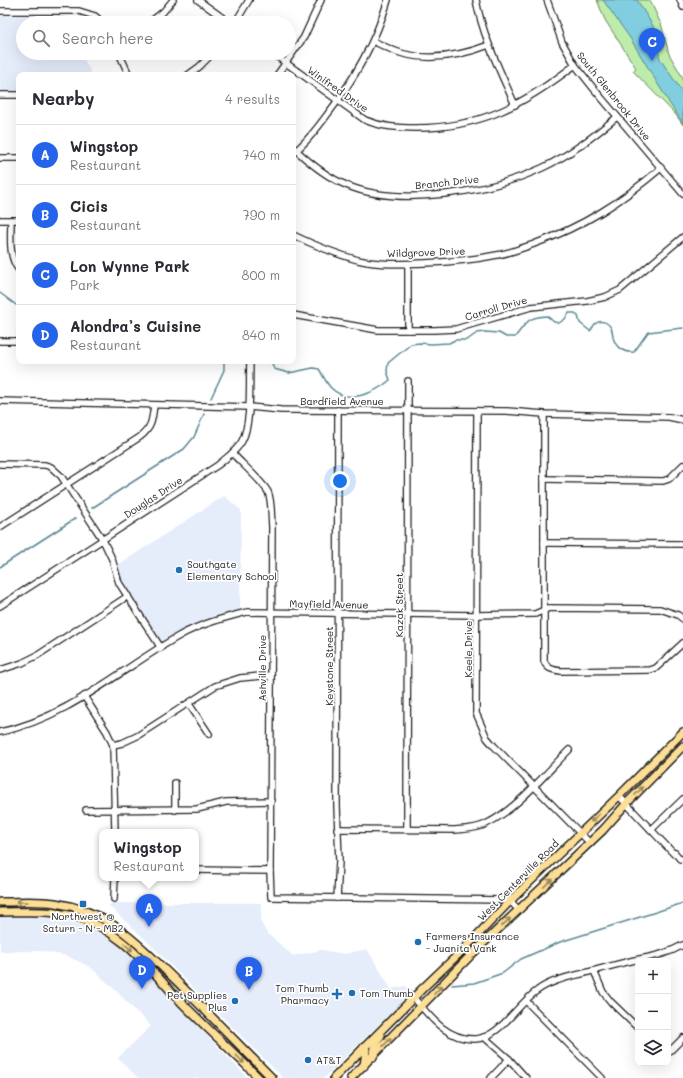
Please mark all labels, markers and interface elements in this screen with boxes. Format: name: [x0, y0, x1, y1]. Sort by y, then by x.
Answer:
search box: [16, 16, 296, 60]
icon: search: [30, 27, 52, 49]
text: Search here: [62, 28, 153, 48]
pin: C: [639, 28, 665, 61]
street label: South Glenbrook Drive: [574, 49, 654, 143]
street label: Winifred Drive: [305, 63, 371, 115]
text: Nearby: [32, 87, 94, 109]
text: 4 results: [225, 90, 280, 107]
text: Wingstop: [70, 136, 138, 156]
text: A: [40, 146, 50, 163]
text: 740 m: [243, 146, 280, 163]
text: Restaurant: [70, 156, 141, 173]
street label: Branch Drive: [414, 172, 480, 192]
text: Cicis: [70, 196, 108, 216]
text: B: [41, 206, 49, 223]
text: 790 m: [243, 206, 280, 223]
text: Restaurant: [70, 216, 141, 233]
street label: Wildgrove Drive: [386, 244, 466, 260]
text: Lon Wynne Park: [70, 256, 190, 276]
text: C: [40, 266, 50, 283]
text: 800 m: [242, 266, 280, 283]
text: Park: [70, 276, 99, 293]
street label: Carroll Drive: [463, 292, 529, 324]
text: Alondra’s Cuisine: [70, 316, 201, 336]
text: D: [40, 326, 50, 343]
text: 840 m: [242, 326, 280, 343]
text: Restaurant: [70, 336, 141, 353]
street label: Bardfield Avenue: [300, 394, 384, 408]
your location: [330, 471, 350, 491]
street label: Douglas Drive: [121, 473, 185, 521]
place label: Southgate Elementary School: [187, 557, 277, 583]
marker: Southgate Elementary School: [174, 565, 184, 575]
street label: Kazak Street: [392, 573, 406, 637]
street label: Mayfield Avenue: [289, 596, 369, 612]
street label: Keele Drive: [461, 621, 475, 677]
street label: Keystone Street: [322, 626, 336, 706]
street label: Ashville Drive: [255, 635, 269, 701]
one-way arrow: [634, 786, 644, 796]
one-way arrow: [590, 813, 600, 823]
popup: [99, 829, 199, 881]
street label: West Centerville Road: [474, 836, 562, 924]
text: Wingstop: [113, 837, 182, 857]
text: Restaurant: [113, 857, 185, 874]
one-way arrow: [543, 879, 553, 888]
pin: A: [136, 894, 162, 927]
one-way arrow: [16, 898, 29, 906]
marker: Northwest @ Saturn - N - MB2: [78, 899, 88, 909]
place label: Northwest @ Saturn - N - MB2: [43, 909, 123, 935]
one-way arrow: [501, 917, 511, 927]
place label: Farmers Insurance - Juanita Vank: [426, 929, 519, 955]
marker: Farmers Insurance - Juanita Vank: [413, 937, 423, 947]
one-way arrow: [123, 942, 133, 951]
pin: D: [129, 956, 155, 989]
pin: B: [236, 957, 262, 990]
map controls: [635, 958, 671, 1066]
button: +: [635, 958, 671, 994]
place label: Tom Thumb Pharmacy: [275, 981, 329, 1007]
one-way arrow: [433, 985, 442, 995]
place label: Tom Thumb: [360, 986, 414, 1000]
place label: Pet Supplies Plus: [167, 988, 227, 1014]
marker: Tom Thumb: [347, 988, 357, 998]
marker: Tom Thumb Pharmacy: [332, 989, 342, 999]
button: −: [635, 994, 671, 1030]
marker: Pet Supplies Plus: [230, 996, 240, 1006]
button: layers: [635, 1030, 671, 1066]
one-way arrow: [382, 1037, 392, 1047]
place label: AT&T: [316, 1053, 342, 1067]
one-way arrow: [235, 1054, 245, 1064]
marker: AT&T: [303, 1055, 313, 1065]

